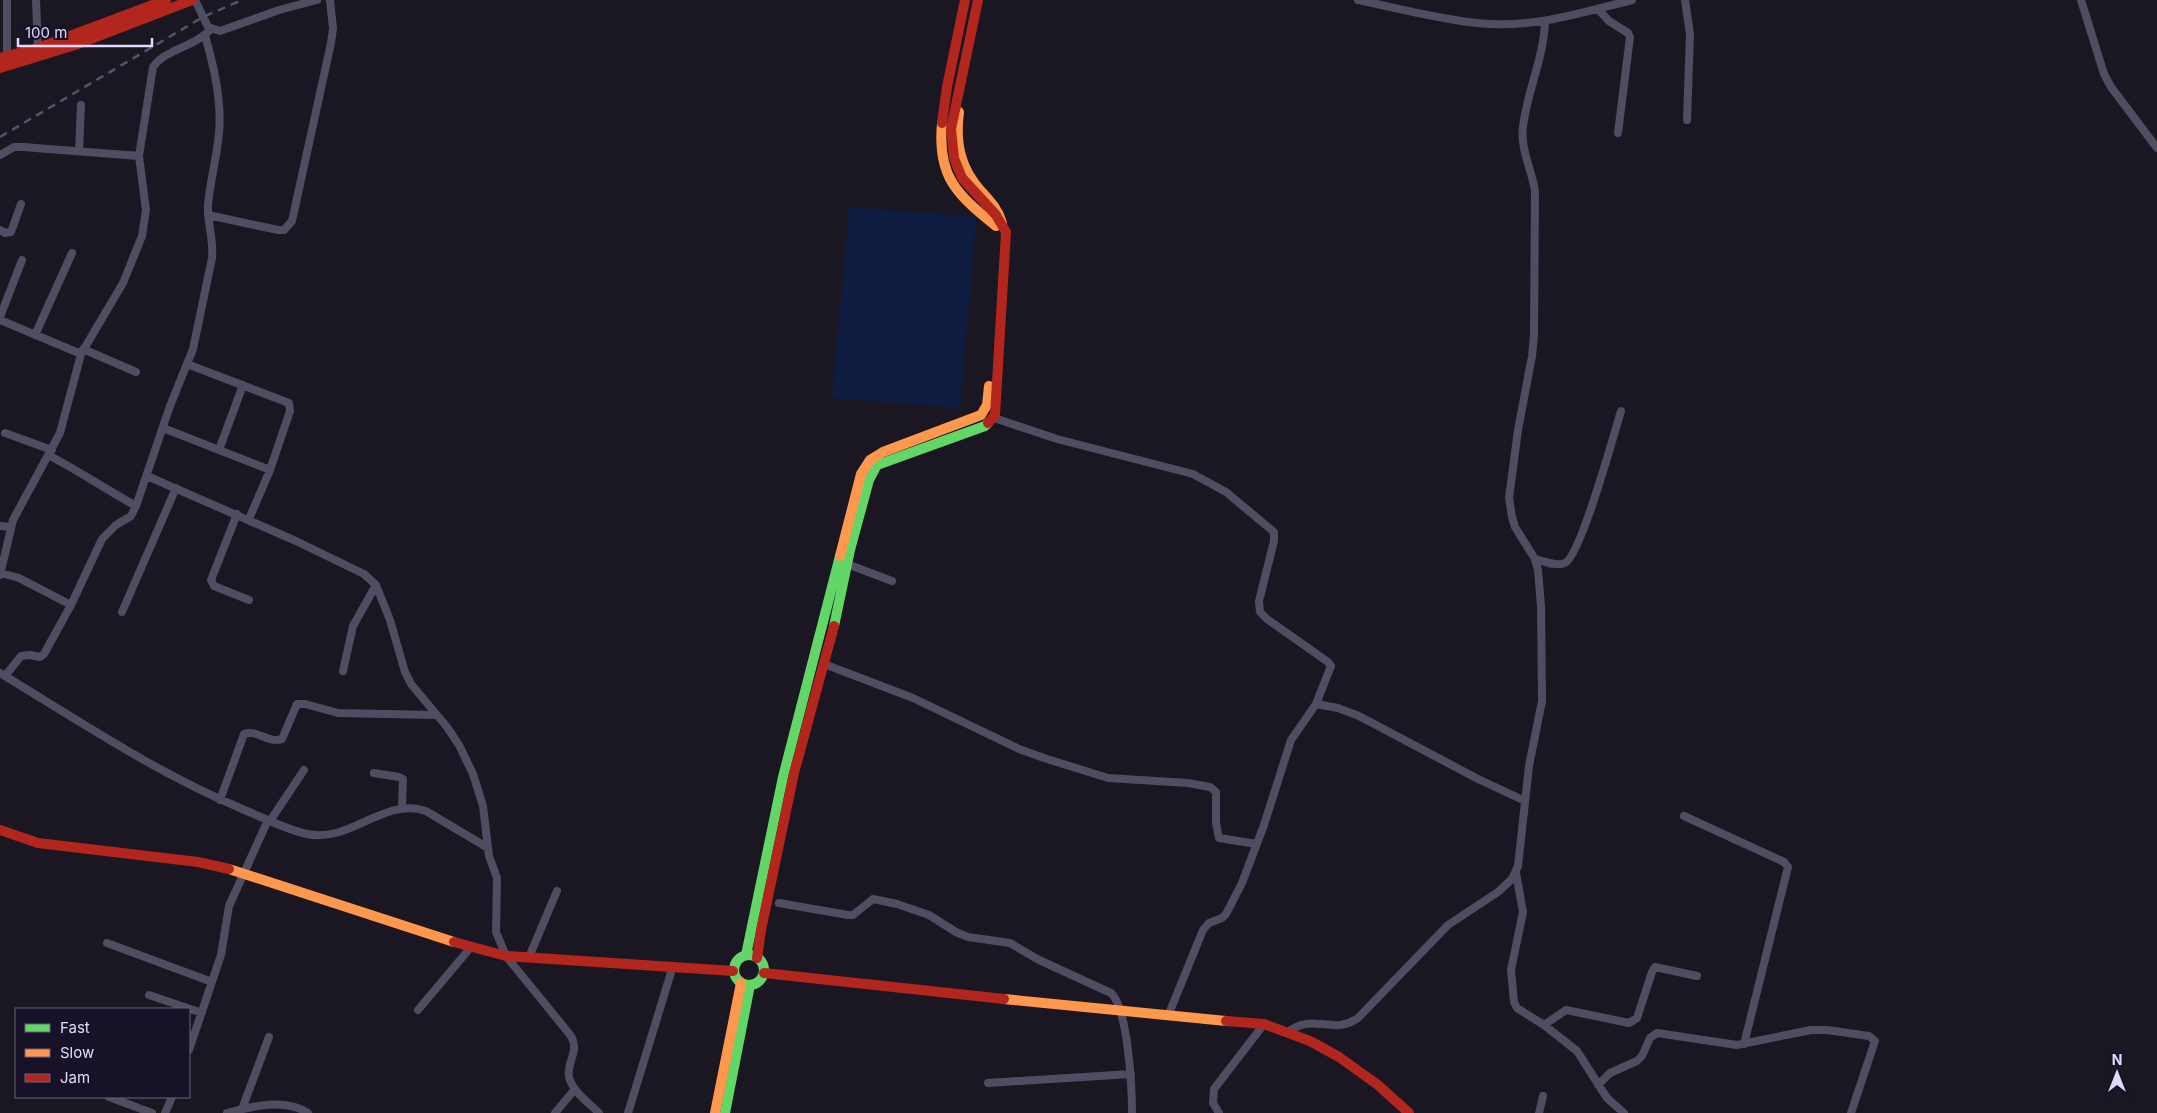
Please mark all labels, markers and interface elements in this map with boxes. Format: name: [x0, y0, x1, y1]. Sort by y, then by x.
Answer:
scale bar: [18, 15, 151, 47]
text: 100 m: [25, 23, 67, 42]
legend: [15, 1008, 190, 1098]
text: Fast: [60, 1018, 90, 1037]
text: Slow: [60, 1043, 94, 1062]
north arrow: [2092, 1048, 2142, 1098]
text: N: [2112, 1051, 2122, 1068]
text: Jam: [60, 1068, 90, 1087]

